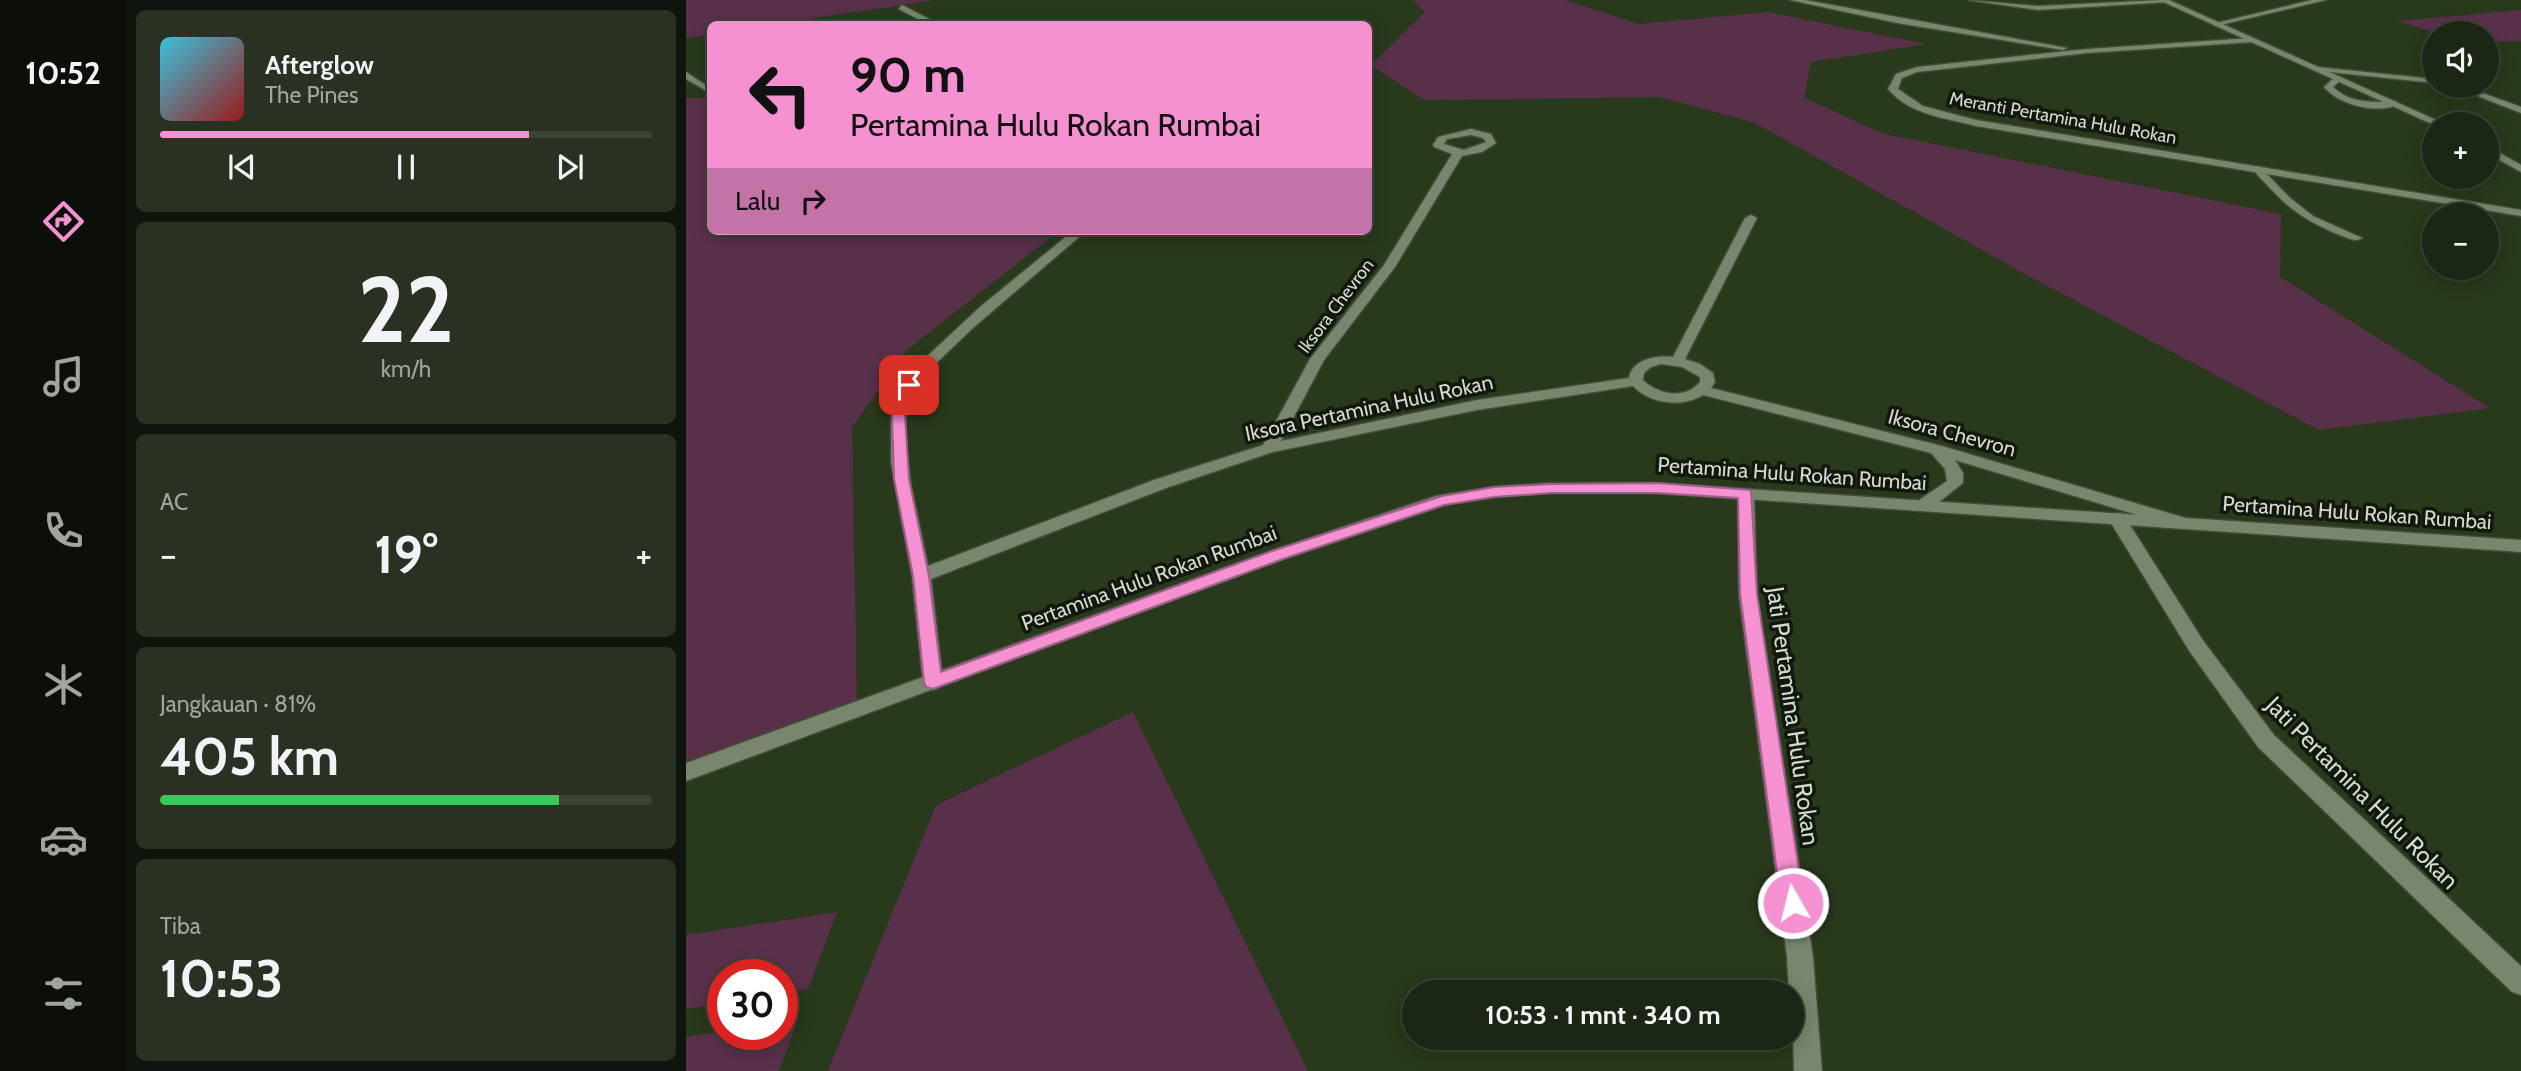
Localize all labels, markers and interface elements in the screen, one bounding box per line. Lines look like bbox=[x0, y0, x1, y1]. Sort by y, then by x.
map controls bbox=[2422, 21, 2499, 280]
button: sound bbox=[2422, 21, 2499, 98]
text: 90 m bbox=[850, 45, 966, 104]
text: Afterglow bbox=[265, 49, 374, 81]
icon: left bbox=[735, 49, 826, 140]
text: 10:52 bbox=[25, 53, 101, 92]
text: The Pines bbox=[265, 81, 359, 109]
street label: Meranti Pertamina Hulu Rokan bbox=[1948, 87, 2178, 149]
text: Pertamina Hulu Rokan Rumbai bbox=[850, 105, 1261, 144]
button: + bbox=[2422, 112, 2499, 189]
icon: previous bbox=[223, 148, 261, 186]
icon: pause bbox=[387, 148, 425, 186]
icon: next bbox=[551, 148, 589, 186]
icon: right bbox=[794, 182, 832, 220]
text: Lalu bbox=[735, 185, 780, 217]
icon: directions bbox=[39, 197, 88, 246]
button: − bbox=[2422, 203, 2499, 280]
text: 22 bbox=[358, 254, 454, 365]
street label: Iksora Chevron bbox=[1293, 255, 1379, 357]
icon: music bbox=[39, 352, 88, 401]
text: km/h bbox=[381, 355, 431, 383]
pin bbox=[879, 355, 939, 415]
icon: arrive bbox=[890, 366, 928, 404]
street label: Iksora Pertamina Hulu Rokan bbox=[1243, 369, 1495, 446]
street label: Iksora Chevron bbox=[1886, 403, 2019, 462]
street label: Pertamina Hulu Rokan Rumbai bbox=[1657, 452, 1927, 495]
text: AC bbox=[160, 488, 188, 516]
street label: Pertamina Hulu Rokan Rumbai bbox=[2222, 491, 2492, 534]
icon: phone bbox=[39, 506, 88, 555]
street label: Pertamina Hulu Rokan Rumbai bbox=[1018, 520, 1280, 635]
text: 19° bbox=[374, 523, 438, 586]
text: − bbox=[160, 531, 177, 578]
text: + bbox=[635, 531, 652, 578]
street label: Jati Pertamina Hulu Rokan bbox=[1761, 584, 1826, 847]
icon: climate bbox=[39, 660, 88, 709]
street label: Jati Pertamina Hulu Rokan bbox=[2259, 689, 2465, 895]
text: Jangkauan · 81% bbox=[160, 690, 316, 718]
text: 405 km bbox=[160, 725, 339, 788]
icon: car bbox=[39, 815, 88, 864]
position arrow bbox=[1756, 866, 1830, 940]
text: Tiba bbox=[160, 912, 201, 940]
text: 10:53 bbox=[160, 947, 283, 1010]
speed limit sign: 30 bbox=[707, 959, 798, 1050]
icon: filters bbox=[39, 969, 88, 1018]
text: 10:53 · 1 mnt · 340 m bbox=[1485, 999, 1721, 1031]

